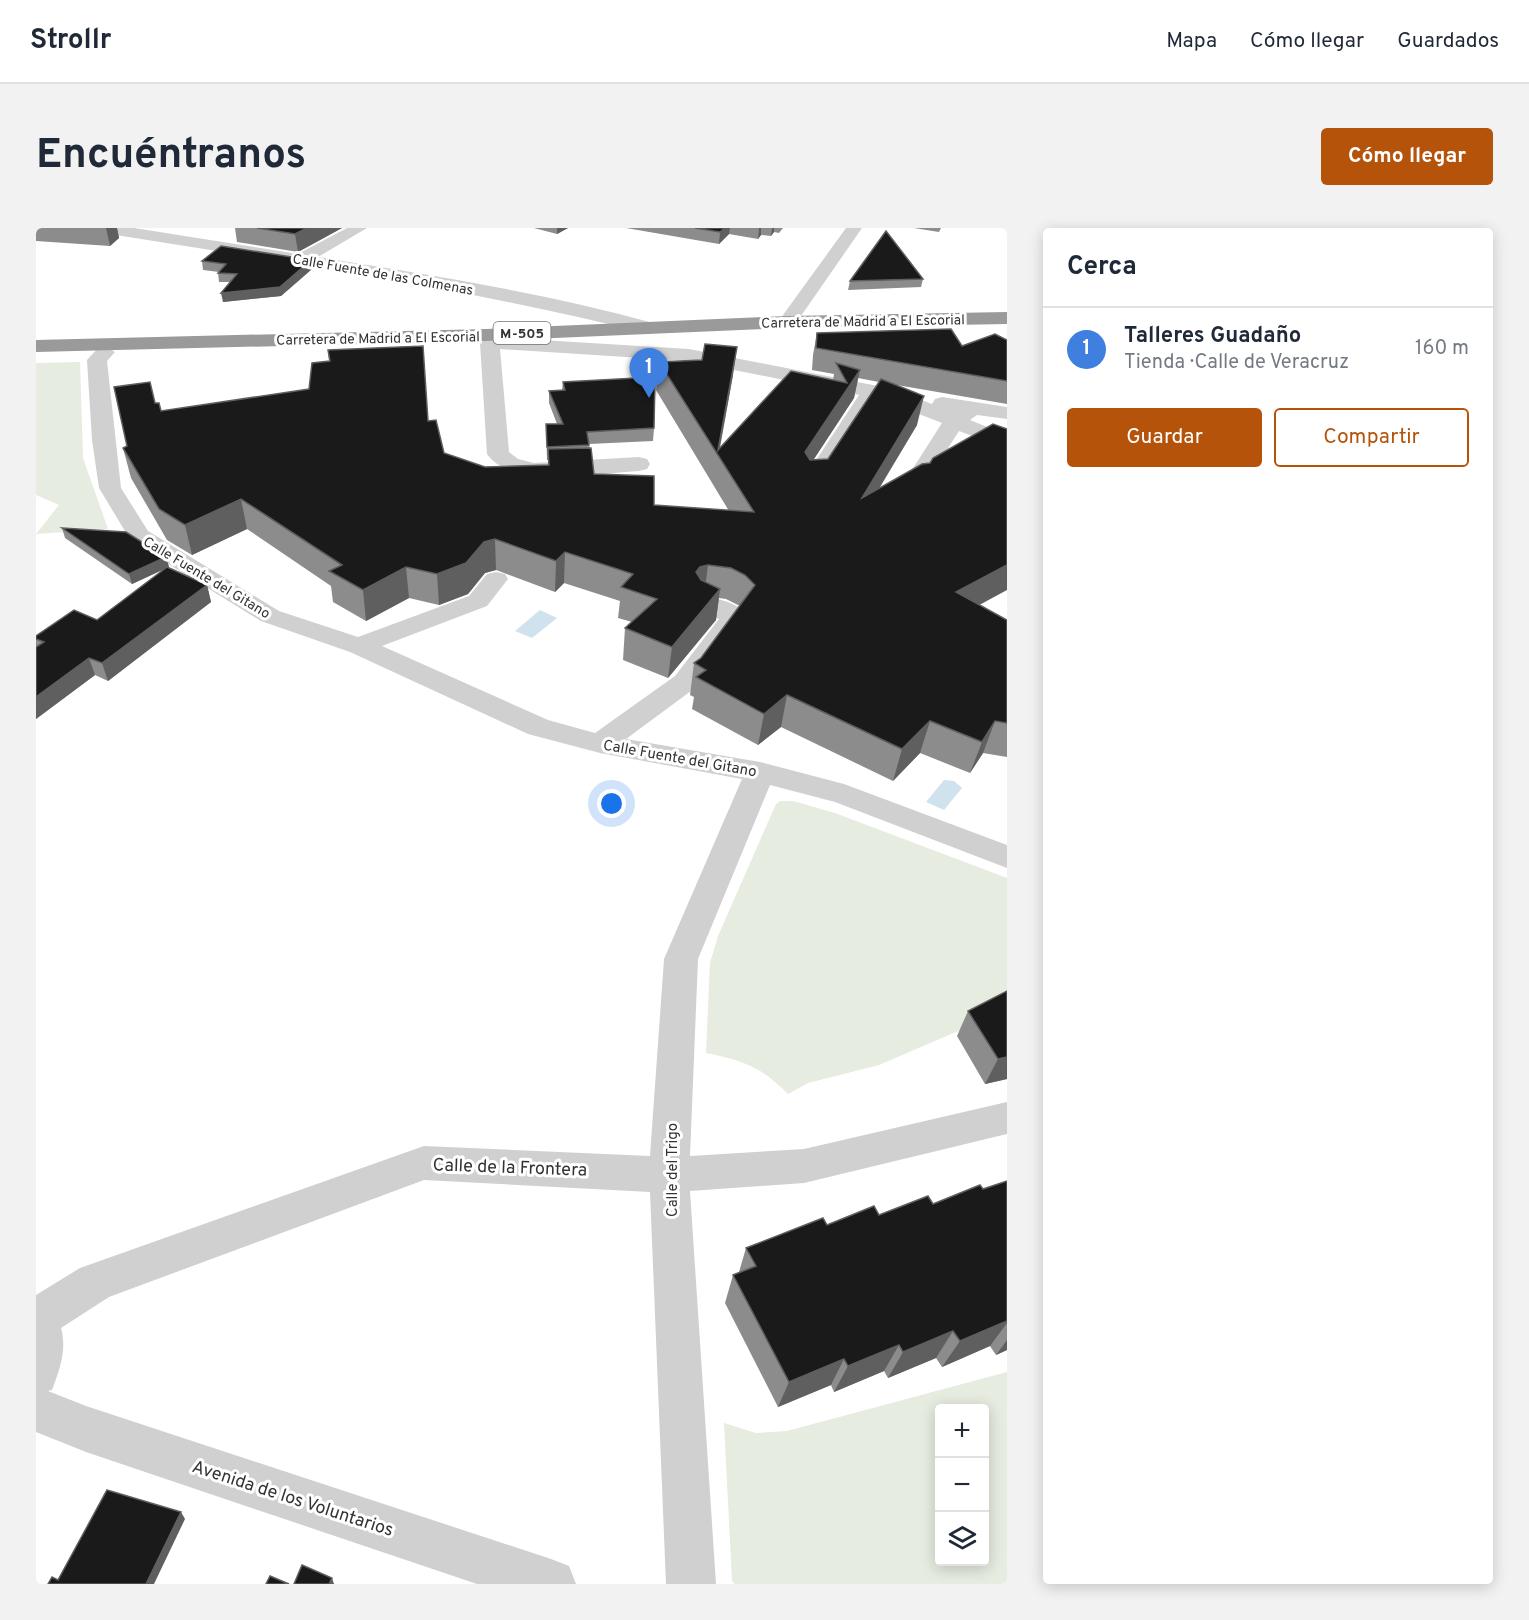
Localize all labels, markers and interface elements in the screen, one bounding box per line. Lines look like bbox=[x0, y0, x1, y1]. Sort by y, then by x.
text: Strollr bbox=[30, 23, 112, 59]
text: Mapa bbox=[1166, 28, 1217, 55]
text: Cómo llegar bbox=[1250, 28, 1364, 55]
text: Guardados bbox=[1397, 28, 1499, 55]
button: Cómo llegar bbox=[1321, 128, 1493, 185]
text: Encuéntranos bbox=[36, 130, 306, 183]
street label: Calle Fuente de las Colmenas bbox=[291, 251, 474, 300]
text: Cerca bbox=[1067, 251, 1137, 284]
street label: Carretera de Madrid a El Escorial bbox=[761, 312, 965, 333]
road number: M-505 bbox=[494, 322, 550, 344]
text: Talleres Guadaño bbox=[1124, 323, 1301, 350]
street label: Carretera de Madrid a El Escorial bbox=[276, 329, 480, 350]
text: 1 bbox=[1083, 336, 1091, 362]
text: 160 m bbox=[1415, 336, 1469, 362]
pin: 1 bbox=[630, 348, 668, 398]
text: Tienda · Calle de Veracruz bbox=[1124, 350, 1349, 376]
button: Guardar bbox=[1067, 408, 1262, 467]
button: Compartir bbox=[1274, 408, 1469, 467]
street label: Calle Fuente del Gitano bbox=[140, 534, 273, 623]
street label: Calle Fuente del Gitano bbox=[601, 737, 758, 782]
your location bbox=[597, 789, 626, 818]
street label: Calle del Trigo bbox=[664, 1123, 683, 1217]
street label: Calle de la Frontera bbox=[432, 1154, 588, 1183]
map controls bbox=[935, 1404, 989, 1566]
button: + bbox=[935, 1404, 989, 1458]
street label: Avenida de los Voluntarios bbox=[189, 1456, 396, 1543]
button: − bbox=[935, 1458, 989, 1512]
button: layers bbox=[935, 1512, 989, 1566]

